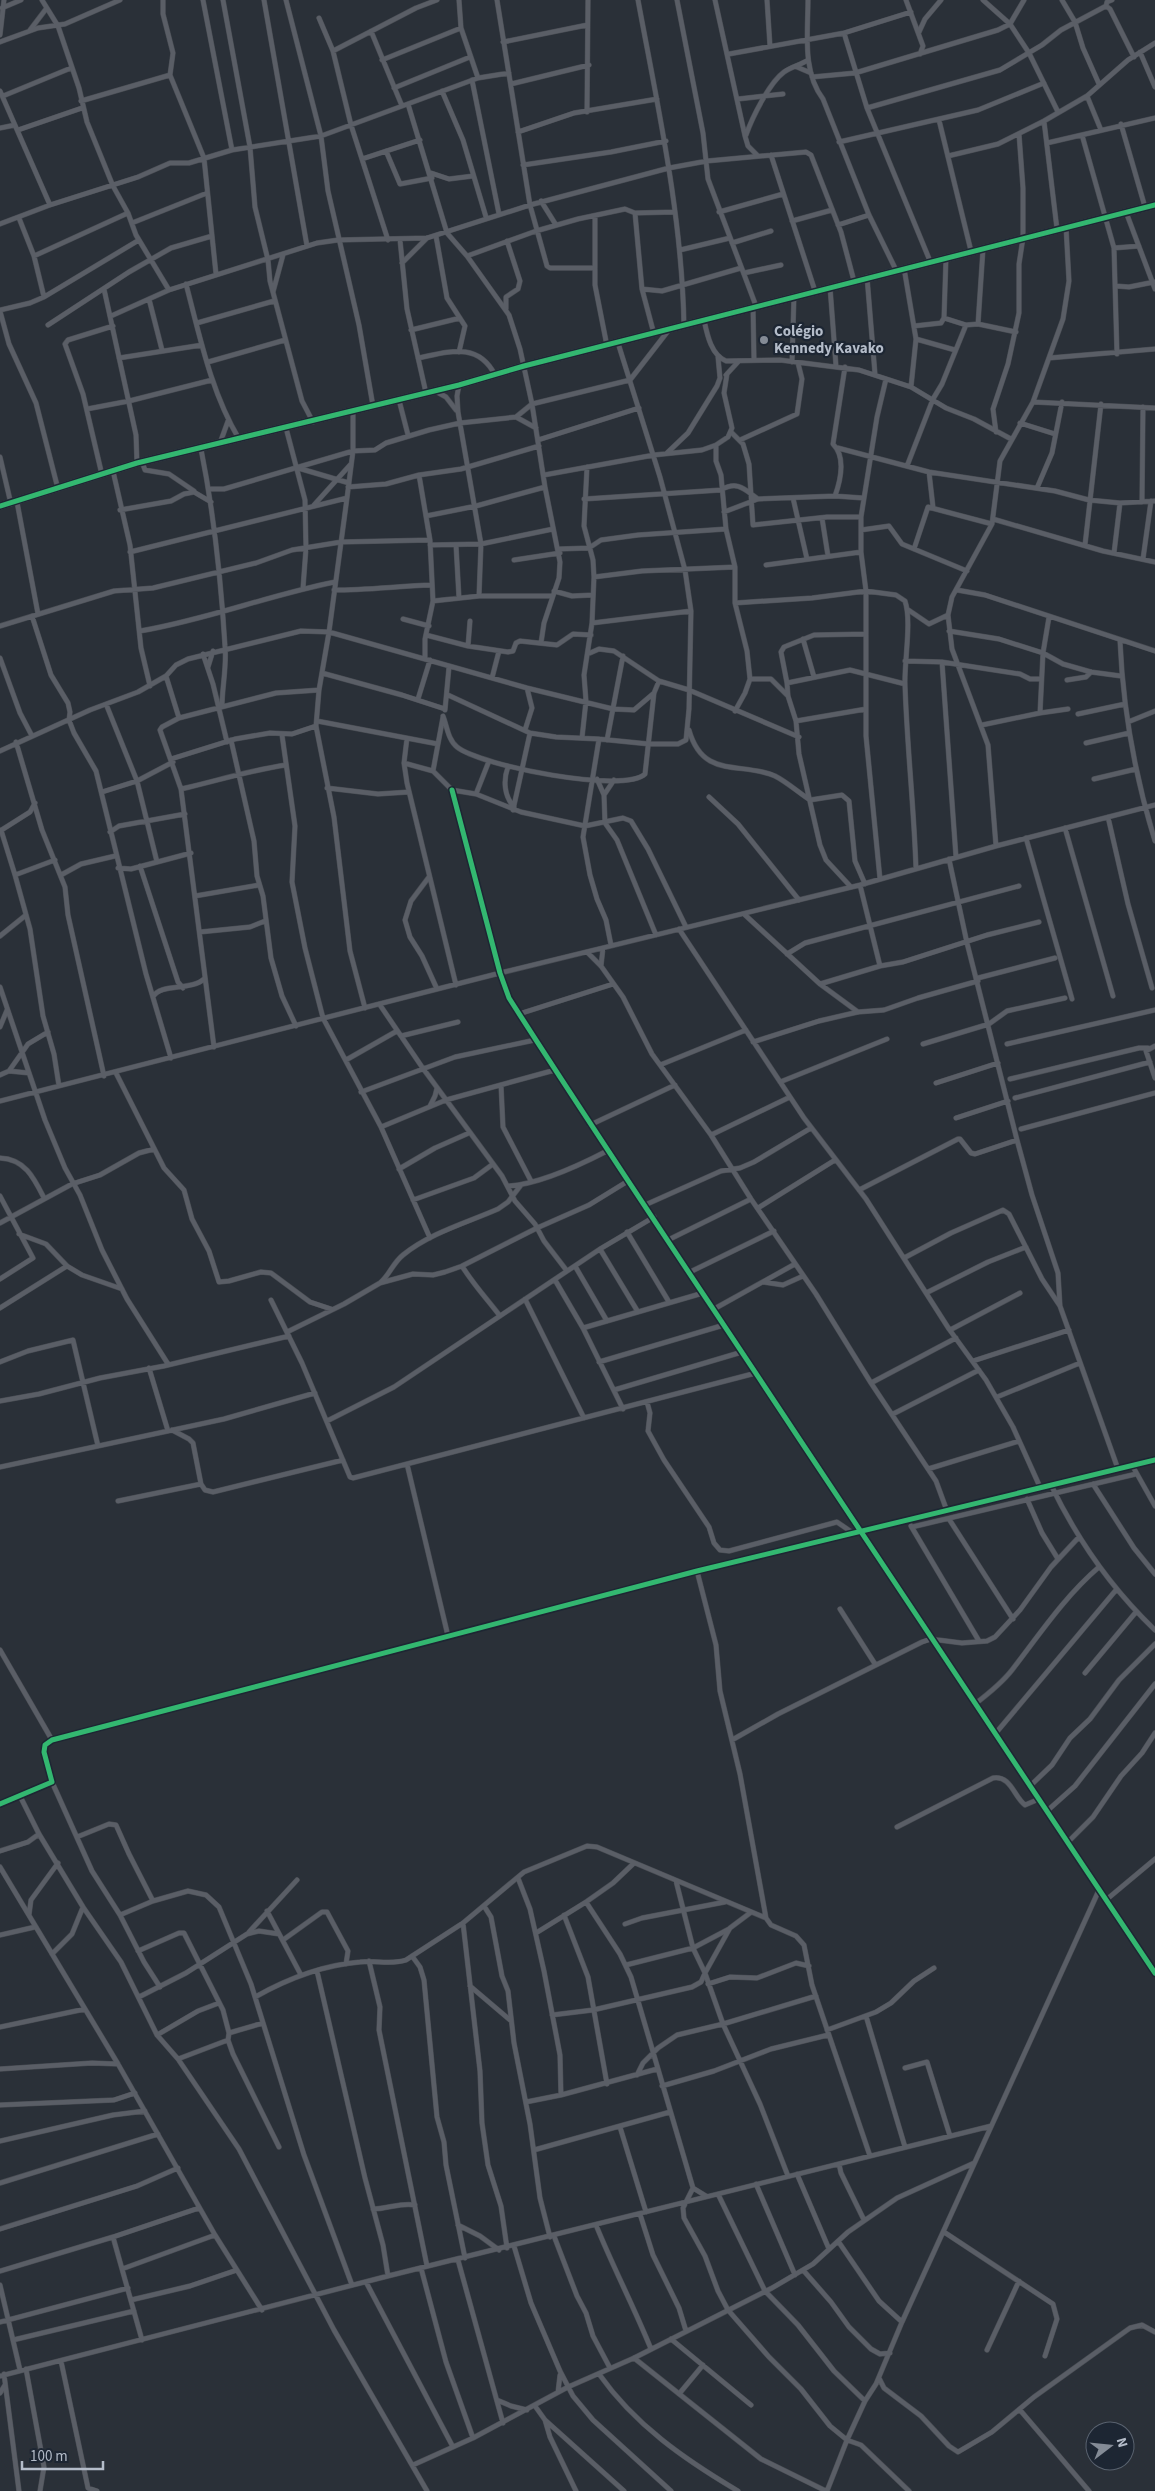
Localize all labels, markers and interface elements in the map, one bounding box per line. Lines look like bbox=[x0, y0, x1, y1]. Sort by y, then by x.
place label: Colégio Kennedy Kavako bbox=[774, 321, 884, 359]
marker: Colégio Kennedy Kavako bbox=[758, 334, 770, 346]
north arrow bbox=[1085, 2421, 1135, 2471]
text: N bbox=[1111, 2435, 1132, 2450]
scale bar bbox=[22, 2438, 104, 2470]
text: 100 m bbox=[30, 2446, 68, 2467]

